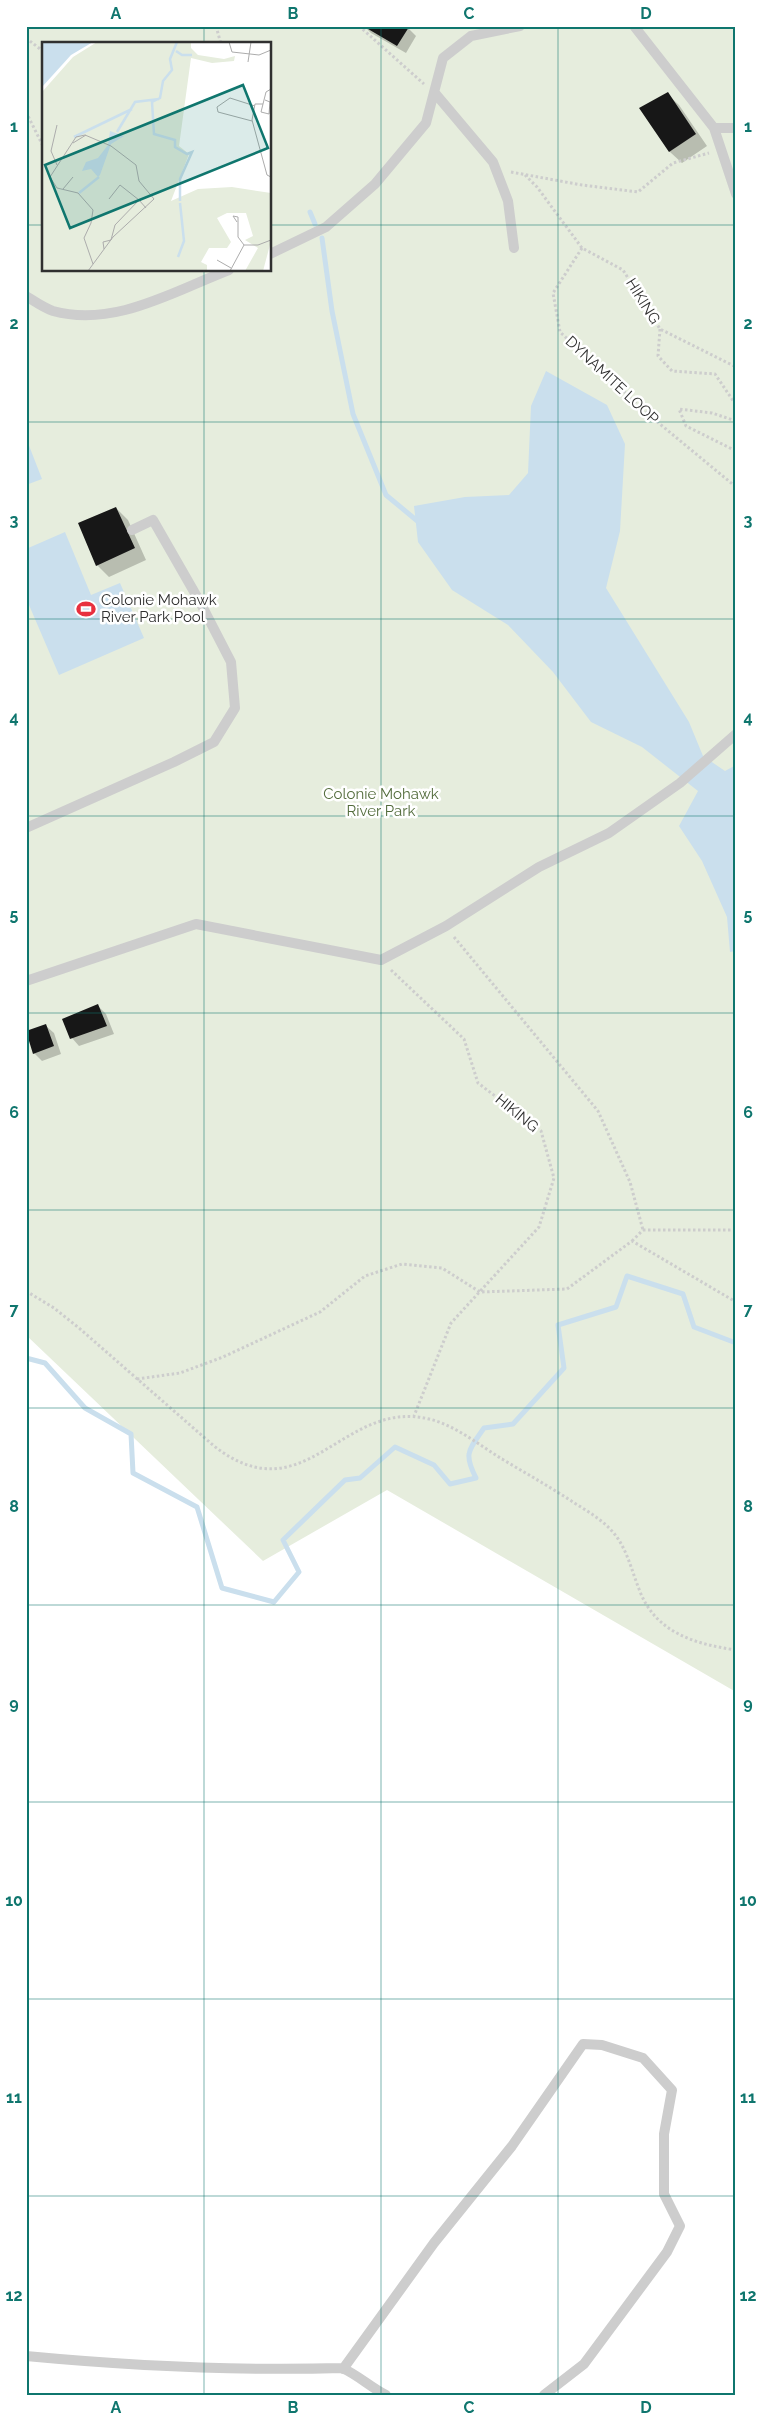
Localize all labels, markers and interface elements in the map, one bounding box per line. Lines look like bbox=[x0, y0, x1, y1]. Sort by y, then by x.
text: A bbox=[111, 4, 122, 23]
text: B bbox=[288, 4, 299, 23]
text: C bbox=[464, 4, 475, 23]
text: D bbox=[640, 4, 652, 23]
inset map bbox=[42, 42, 271, 271]
text: 1 bbox=[10, 117, 18, 136]
text: 1 bbox=[744, 117, 752, 136]
street label: HIKING bbox=[622, 275, 664, 327]
text: 2 bbox=[9, 314, 19, 333]
text: 2 bbox=[743, 314, 753, 333]
street label: DYNAMITE LOOP bbox=[562, 332, 662, 428]
text: 3 bbox=[10, 511, 19, 530]
text: 3 bbox=[744, 511, 753, 530]
place label: Colonie Mohawk River Park Pool bbox=[101, 591, 217, 626]
sports icon: Colonie Mohawk River Park Pool bbox=[75, 598, 97, 620]
text: 4 bbox=[9, 708, 19, 727]
text: 4 bbox=[743, 708, 753, 727]
park label: Colonie Mohawk River Park bbox=[323, 785, 439, 820]
text: 5 bbox=[10, 905, 19, 924]
text: 5 bbox=[744, 905, 753, 924]
street label: HIKING bbox=[492, 1090, 542, 1136]
text: 6 bbox=[9, 1103, 19, 1122]
text: 6 bbox=[743, 1103, 753, 1122]
text: 7 bbox=[10, 1300, 19, 1319]
text: 7 bbox=[744, 1300, 753, 1319]
text: 8 bbox=[9, 1497, 19, 1516]
text: 8 bbox=[743, 1497, 753, 1516]
text: 9 bbox=[9, 1694, 19, 1713]
text: 9 bbox=[743, 1694, 753, 1713]
text: 10 bbox=[5, 1891, 23, 1910]
text: 10 bbox=[739, 1891, 757, 1910]
text: 11 bbox=[6, 2088, 22, 2107]
text: 11 bbox=[740, 2088, 756, 2107]
text: 12 bbox=[6, 2286, 22, 2305]
text: 12 bbox=[740, 2286, 756, 2305]
text: A bbox=[111, 2398, 122, 2417]
text: B bbox=[288, 2398, 299, 2417]
text: C bbox=[464, 2398, 475, 2417]
text: D bbox=[640, 2398, 652, 2417]

